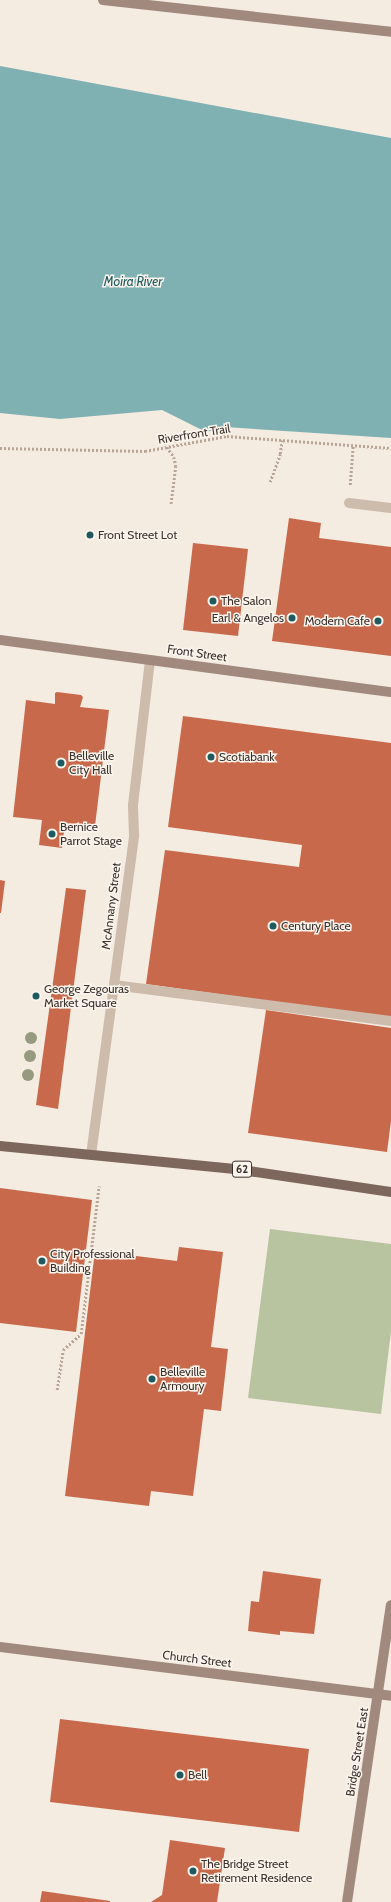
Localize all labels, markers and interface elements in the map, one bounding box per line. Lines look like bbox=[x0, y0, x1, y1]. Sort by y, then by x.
water label: Moira River bbox=[104, 273, 162, 289]
street label: Riverfront Trail bbox=[157, 421, 231, 447]
place label: Front Street Lot bbox=[98, 528, 177, 542]
marker: Front Street Lot bbox=[85, 530, 95, 540]
place label: The Salon bbox=[221, 594, 272, 608]
marker: The Salon bbox=[208, 596, 218, 606]
place label: Earl & Angelos bbox=[212, 611, 284, 625]
marker: Earl & Angelos bbox=[287, 613, 297, 623]
place label: Modern Cafe bbox=[305, 614, 370, 628]
marker: Modern Cafe bbox=[373, 616, 383, 626]
street label: Front Street bbox=[166, 642, 228, 664]
place label: Belleville City Hall bbox=[69, 749, 114, 777]
place label: Scotiabank bbox=[219, 750, 275, 764]
marker: Scotiabank bbox=[206, 752, 216, 762]
marker: Belleville City Hall bbox=[56, 758, 66, 768]
place label: Bernice Parrot Stage bbox=[60, 820, 122, 848]
marker: Bernice Parrot Stage bbox=[47, 829, 57, 839]
street label: McAnnany Street bbox=[99, 862, 123, 950]
place label: Century Place bbox=[281, 919, 351, 933]
marker: Century Place bbox=[268, 921, 278, 931]
place label: George Zegouras Market Square bbox=[44, 982, 129, 1010]
marker: George Zegouras Market Square bbox=[31, 991, 41, 1001]
road number: 62 bbox=[231, 1160, 253, 1178]
place label: City Professional Building bbox=[50, 1247, 134, 1275]
marker: City Professional Building bbox=[37, 1256, 47, 1266]
place label: Belleville Armoury bbox=[160, 1365, 205, 1393]
marker: Belleville Armoury bbox=[147, 1374, 157, 1384]
street label: Church Street bbox=[162, 1648, 232, 1670]
street label: Bridge Street East bbox=[343, 1706, 371, 1798]
place label: Bell bbox=[188, 1768, 207, 1782]
marker: Bell bbox=[175, 1770, 185, 1780]
place label: The Bridge Street Retirement Residence bbox=[201, 1857, 312, 1885]
marker: The Bridge Street Retirement Residence bbox=[188, 1866, 198, 1876]

